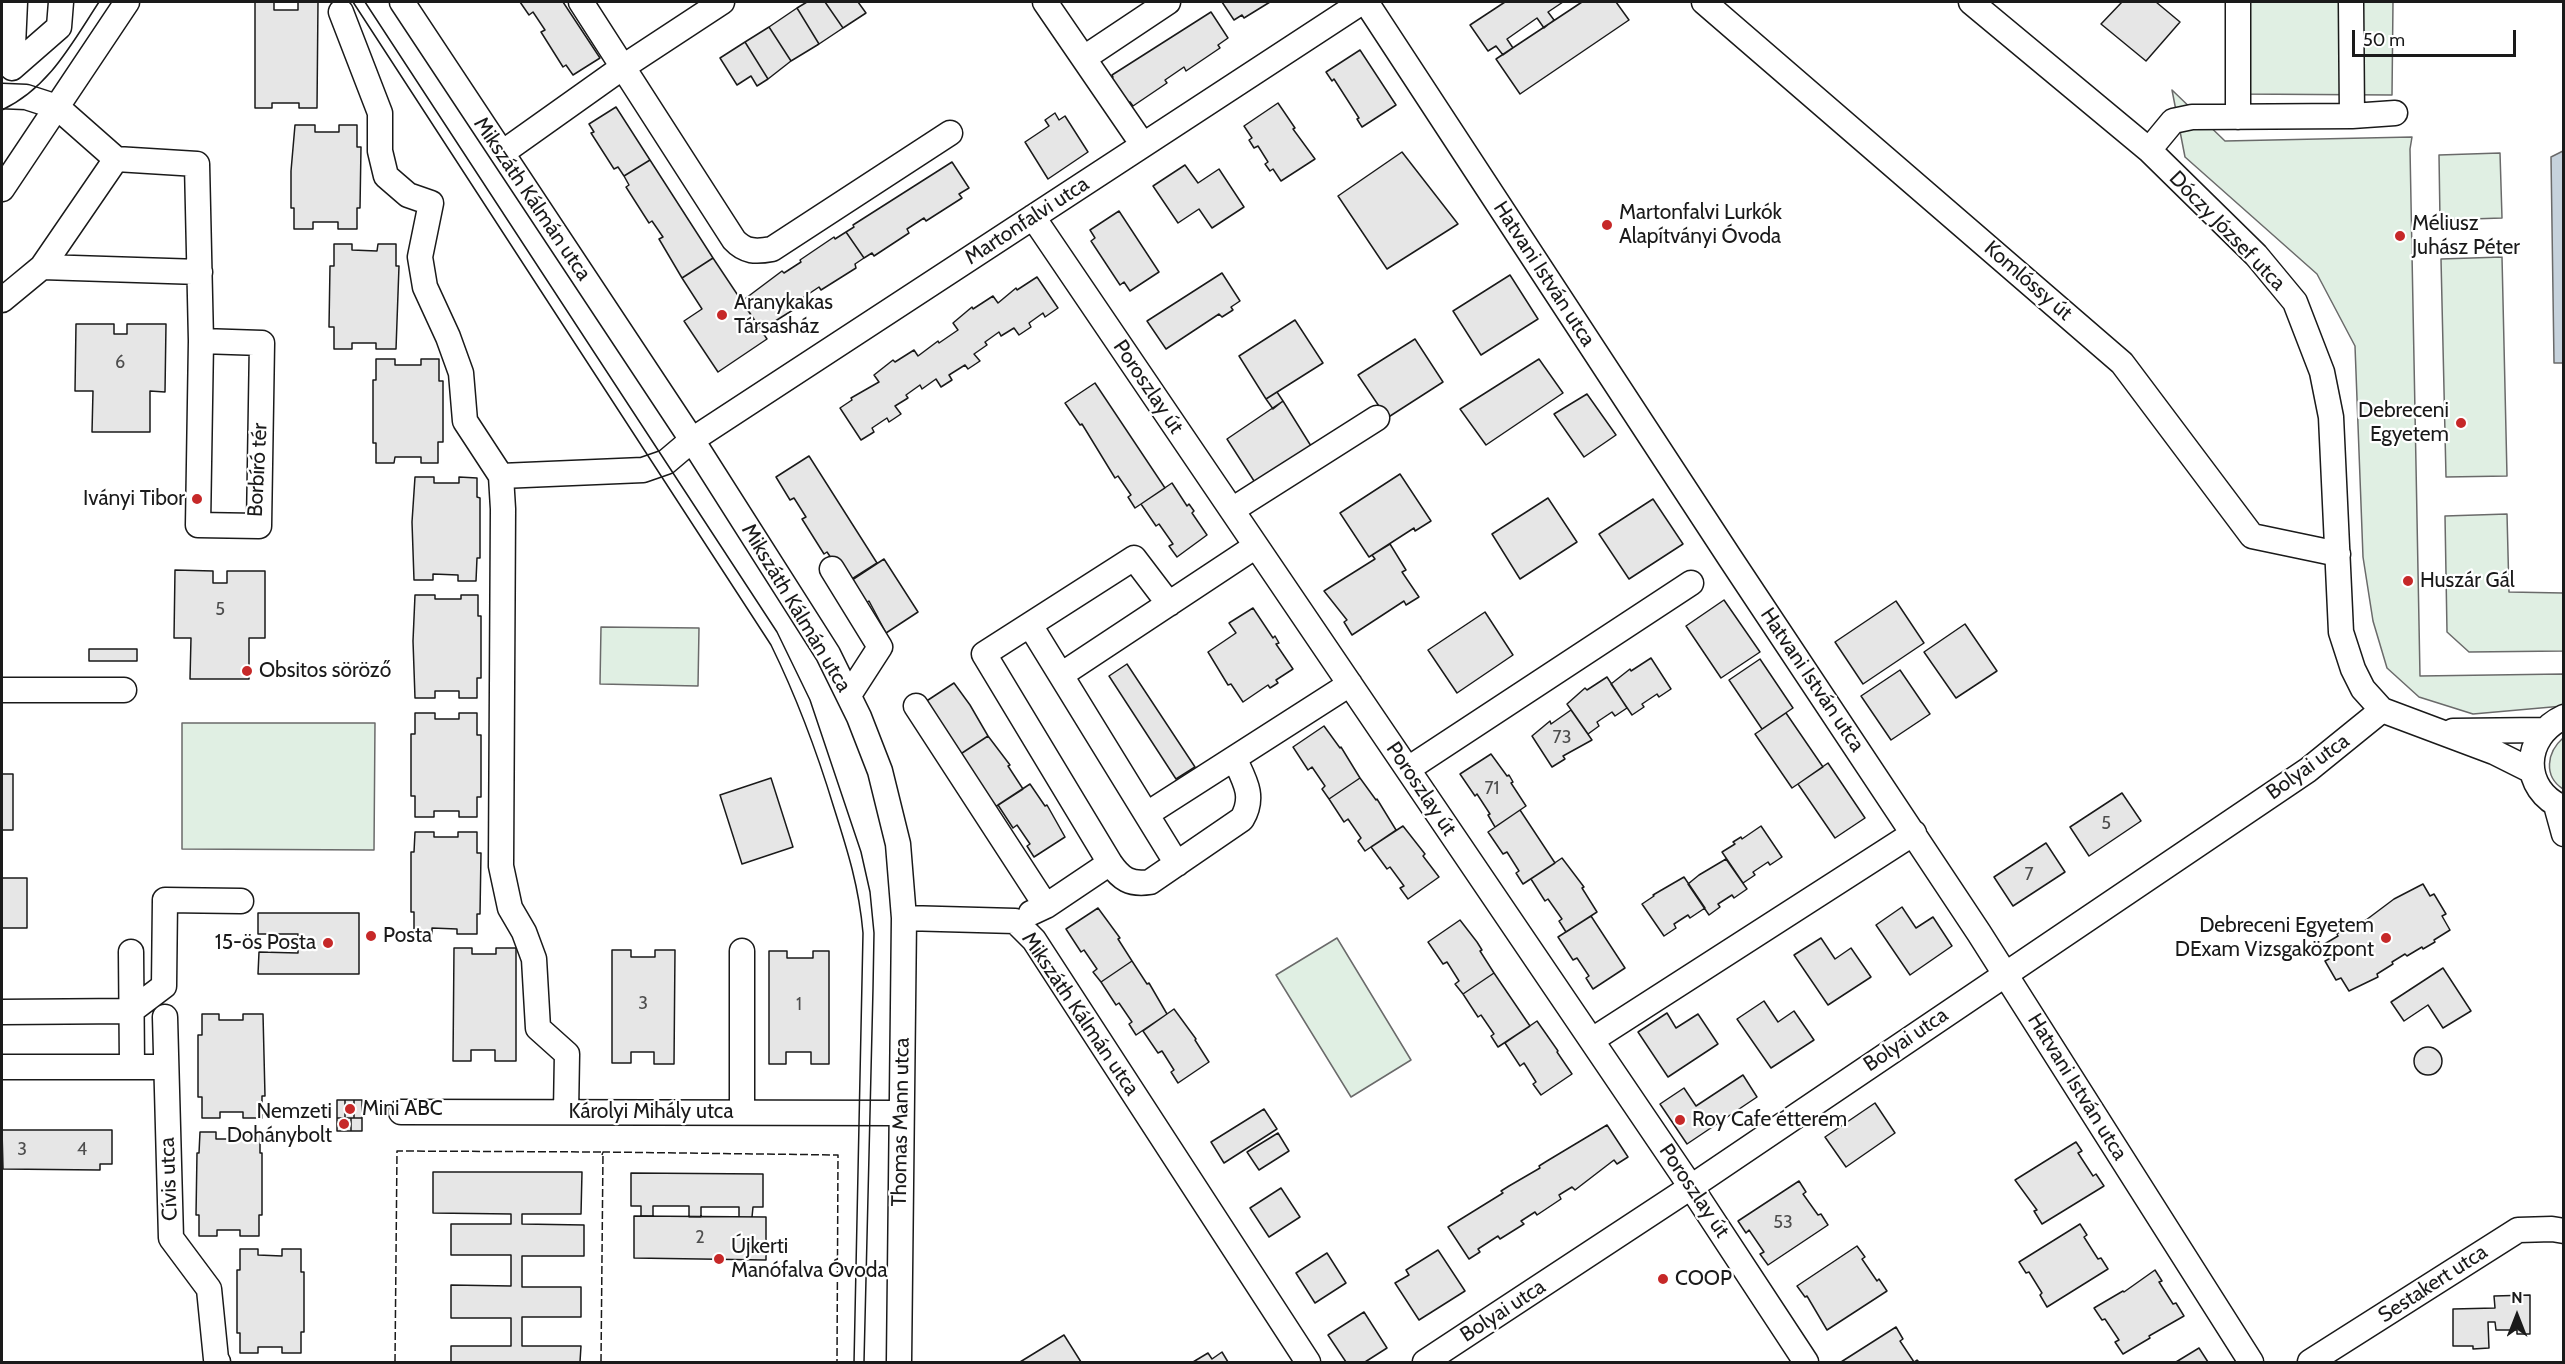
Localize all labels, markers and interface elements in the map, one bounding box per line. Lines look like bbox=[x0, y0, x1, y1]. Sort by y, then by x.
scale bar bbox=[2355, 18, 2518, 56]
text: 50 m bbox=[2363, 29, 2405, 51]
street label: Mikszáth Kálmán utca bbox=[468, 112, 596, 286]
street label: Dóczy József utca bbox=[2164, 166, 2290, 296]
street label: Martonfalvi utca bbox=[960, 172, 1094, 270]
street label: Hatvani István utca bbox=[1488, 197, 1600, 351]
place label: Martonfalvi Lurkók Alapítványi Óvoda bbox=[1619, 200, 1782, 250]
place label: Méliusz Juhász Péter bbox=[2412, 211, 2520, 261]
marker: Martonfalvi Lurkók Alapítványi Óvoda bbox=[1600, 218, 1614, 232]
marker: Méliusz Juhász Péter bbox=[2393, 229, 2407, 243]
street label: Komlóssy út bbox=[1979, 236, 2077, 326]
place label: Aranykakas Társasház bbox=[734, 290, 833, 340]
marker: Aranykakas Társasház bbox=[715, 308, 729, 322]
street label: Poroszlay út bbox=[1107, 335, 1189, 439]
house number: 6 bbox=[115, 352, 125, 374]
place label: Debreceni Egyetem bbox=[2358, 398, 2449, 448]
marker: Debreceni Egyetem bbox=[2454, 416, 2468, 430]
street label: Borbíró tér bbox=[243, 422, 273, 518]
place label: Iványi Tibor bbox=[83, 486, 185, 512]
marker: Iványi Tibor bbox=[190, 492, 204, 506]
street label: Mikszáth Kálmán utca bbox=[736, 519, 856, 697]
place label: Huszár Gál bbox=[2420, 568, 2515, 594]
marker: Huszár Gál bbox=[2401, 574, 2415, 588]
house number: 5 bbox=[215, 599, 225, 621]
street label: Hatvani István utca bbox=[1755, 603, 1869, 757]
place label: Obsitos söröző bbox=[259, 658, 391, 684]
marker: Obsitos söröző bbox=[240, 664, 254, 678]
house number: 73 bbox=[1553, 727, 1571, 749]
street label: Bolyai utca bbox=[2262, 729, 2354, 805]
street label: Poroszlay út bbox=[1380, 737, 1462, 841]
house number: 71 bbox=[1485, 778, 1499, 800]
house number: 5 bbox=[2101, 813, 2111, 835]
house number: 7 bbox=[2024, 864, 2034, 886]
place label: Debreceni Egyetem DExam Vizsgaközpont bbox=[2175, 913, 2374, 963]
place label: Posta bbox=[383, 923, 432, 949]
street label: Mikszáth Kálmán utca bbox=[1016, 927, 1144, 1101]
marker: Posta bbox=[364, 929, 378, 943]
place label: 15-ös Posta bbox=[215, 930, 316, 956]
marker: Debreceni Egyetem DExam Vizsgaközpont bbox=[2379, 931, 2393, 945]
marker: 15-ös Posta bbox=[321, 936, 335, 950]
house number: 3 bbox=[638, 993, 648, 1015]
house number: 1 bbox=[796, 994, 802, 1016]
street label: Bolyai utca bbox=[1859, 1003, 1953, 1077]
street label: Hatvani István utca bbox=[2022, 1009, 2132, 1165]
street label: Thomas Mann utca bbox=[887, 1037, 915, 1207]
place label: Mini ABC bbox=[362, 1096, 443, 1122]
place label: Nemzeti Dohánybolt bbox=[227, 1099, 332, 1149]
street label: Károlyi Mihály utca bbox=[569, 1099, 733, 1125]
marker: Mini ABC bbox=[343, 1102, 357, 1116]
place label: Roy Cafe étterem bbox=[1692, 1107, 1847, 1133]
marker: Roy Cafe étterem bbox=[1673, 1113, 1687, 1127]
marker: Nemzeti Dohánybolt bbox=[337, 1117, 351, 1131]
street label: Cívis utca bbox=[155, 1137, 183, 1221]
house number: 3 bbox=[17, 1139, 27, 1161]
house number: 4 bbox=[77, 1139, 87, 1161]
street label: Poroszlay út bbox=[1653, 1139, 1735, 1243]
house number: 53 bbox=[1773, 1212, 1793, 1234]
house number: 2 bbox=[695, 1227, 705, 1249]
place label: Újkerti Manófalva Óvoda bbox=[731, 1234, 888, 1284]
street label: Sestakert utca bbox=[2374, 1239, 2492, 1329]
marker: Újkerti Manófalva Óvoda bbox=[712, 1252, 726, 1266]
place label: COOP bbox=[1675, 1266, 1732, 1292]
marker: COOP bbox=[1656, 1272, 1670, 1286]
street label: Bolyai utca bbox=[1456, 1274, 1550, 1348]
north arrow bbox=[2487, 1286, 2547, 1346]
text: N bbox=[2511, 1288, 2523, 1307]

